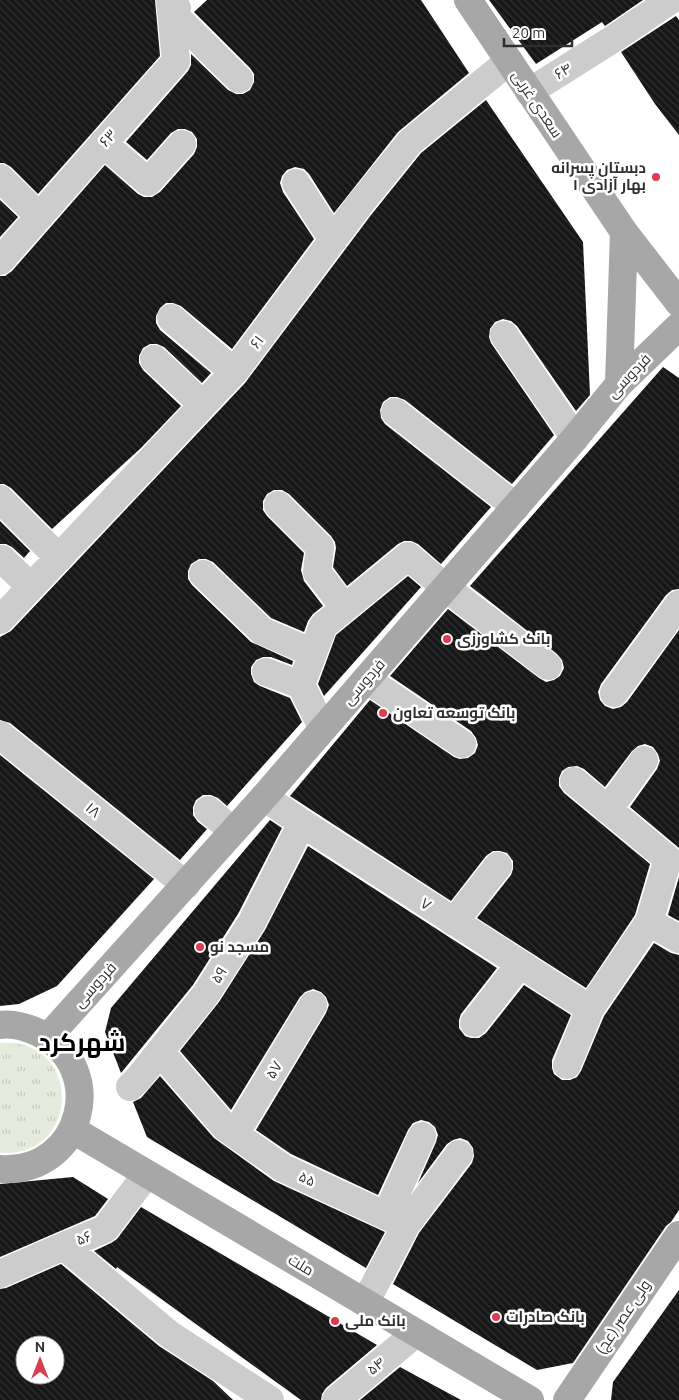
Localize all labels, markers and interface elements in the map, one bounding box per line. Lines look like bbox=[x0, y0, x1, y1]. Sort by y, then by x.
scale bar bbox=[504, 15, 572, 47]
text: 20 m bbox=[512, 24, 545, 41]
street label: ۶۴ bbox=[551, 59, 575, 82]
street label: سعدی غربی bbox=[507, 67, 566, 142]
street label: ۶۳ bbox=[96, 126, 120, 150]
place label: دبستان پسرانه بهار آزادی ۱ bbox=[551, 159, 646, 194]
marker: دبستان پسرانه بهار آزادی ۱ bbox=[650, 171, 662, 183]
street label: ۶۱ bbox=[246, 332, 267, 352]
street label: فردوسی bbox=[604, 350, 655, 403]
place label: بانک کشاورزی bbox=[457, 630, 550, 648]
marker: بانک کشاورزی bbox=[441, 633, 453, 645]
street label: فردوسی bbox=[339, 655, 389, 709]
place label: بانک توسعه تعاون bbox=[393, 704, 516, 722]
marker: بانک توسعه تعاون bbox=[377, 707, 389, 719]
street label: ۱۸ bbox=[83, 799, 104, 821]
street label: ۷ bbox=[418, 894, 435, 913]
place label: مسجد نو bbox=[210, 938, 269, 956]
marker: مسجد نو bbox=[194, 941, 206, 953]
street label: فردوسی bbox=[70, 959, 121, 1012]
street label: ۵۹ bbox=[207, 963, 230, 986]
district label: شهرکرد bbox=[39, 1028, 125, 1058]
street label: ۵۷ bbox=[262, 1058, 285, 1082]
street label: ۵۵ bbox=[296, 1167, 318, 1190]
street label: ۵۶ bbox=[74, 1227, 94, 1248]
street label: ملت bbox=[286, 1250, 317, 1279]
street label: ولی عصر (عج) bbox=[592, 1276, 656, 1359]
place label: بانک صادرات bbox=[506, 1308, 585, 1326]
marker: بانک صادرات bbox=[490, 1311, 502, 1323]
place label: بانک ملی bbox=[345, 1312, 406, 1330]
marker: بانک ملی bbox=[329, 1315, 341, 1327]
north arrow bbox=[15, 1335, 65, 1385]
text: N bbox=[35, 1339, 45, 1355]
street label: ۵۴ bbox=[363, 1353, 388, 1378]

